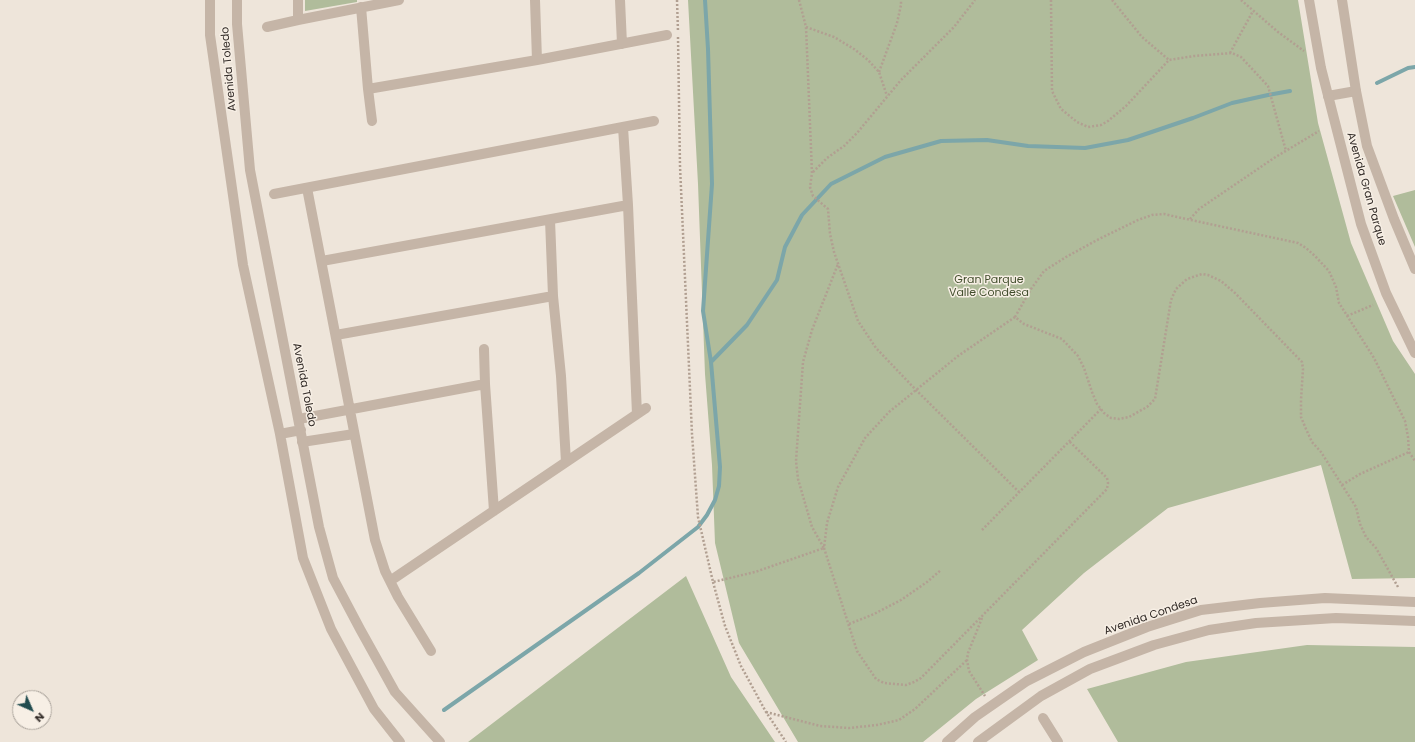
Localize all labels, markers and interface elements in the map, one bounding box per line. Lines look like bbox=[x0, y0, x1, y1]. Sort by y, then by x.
street label: Avenida Toledo bbox=[219, 26, 239, 112]
street label: Avenida Gran Parque bbox=[1343, 131, 1389, 247]
park label: Gran Parque Valle Condesa bbox=[949, 273, 1029, 299]
street label: Avenida Toledo bbox=[289, 342, 319, 428]
street label: Avenida Condesa bbox=[1103, 594, 1199, 638]
north arrow bbox=[12, 690, 52, 730]
text: N bbox=[31, 709, 48, 726]

